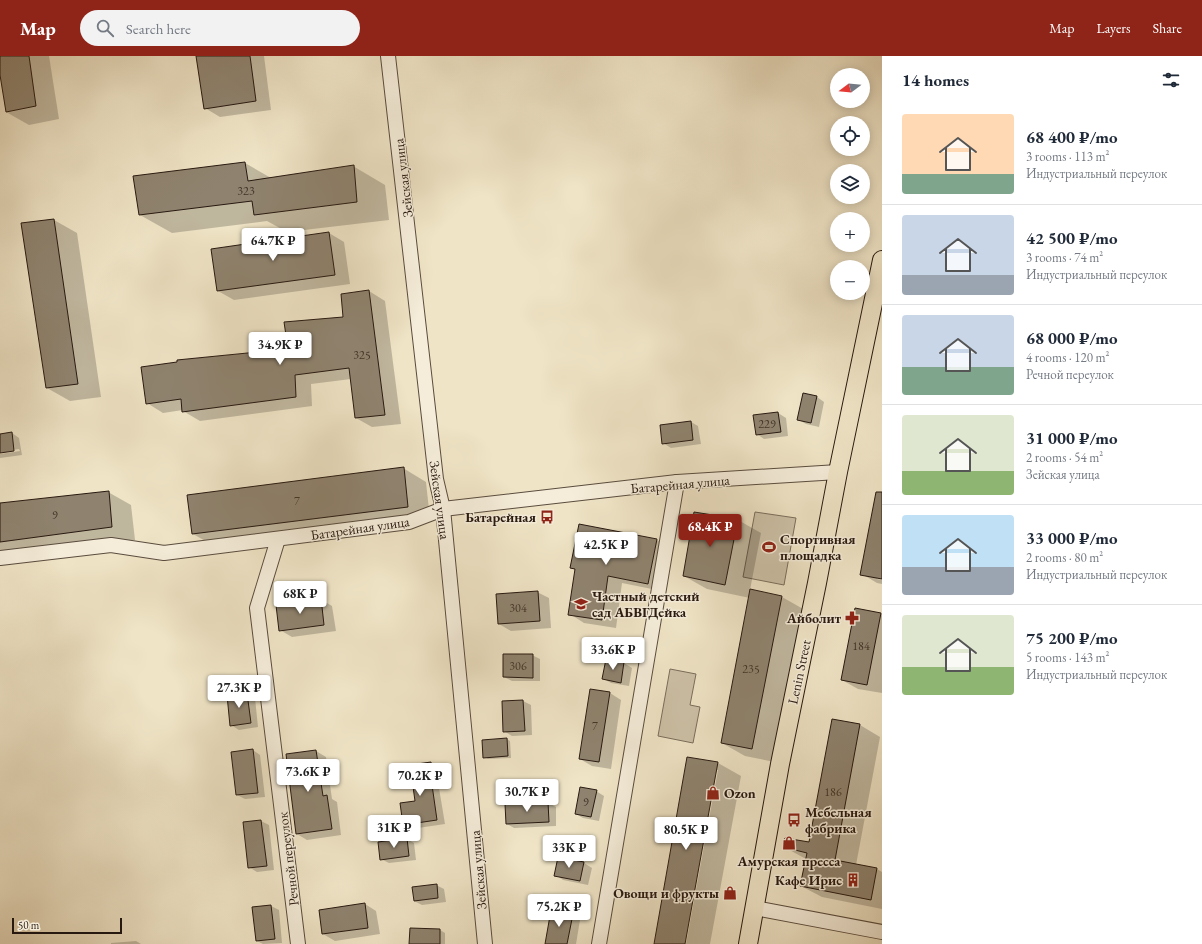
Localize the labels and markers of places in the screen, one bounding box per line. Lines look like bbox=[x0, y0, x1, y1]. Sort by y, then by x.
pin: 64.7K ₽ bbox=[236, 228, 310, 262]
pin: 34.9K ₽ bbox=[243, 332, 317, 366]
place label: Батарейная bbox=[465, 508, 536, 526]
bus stop icon: Батарейная bbox=[539, 509, 555, 525]
pin: 68.4K ₽ bbox=[673, 514, 747, 548]
place label: Спортивная площадка bbox=[780, 530, 856, 564]
pin: 42.5K ₽ bbox=[569, 532, 643, 566]
sports icon: Спортивная площадка bbox=[761, 539, 777, 555]
pin: 68K ₽ bbox=[272, 581, 328, 615]
place label: Частный детский сад АБВГДейка bbox=[592, 587, 700, 621]
school or university icon: Частный детский сад АБВГДейка bbox=[573, 596, 589, 612]
place label: Айболит bbox=[786, 609, 842, 627]
pharmacy icon: Айболит bbox=[844, 610, 860, 626]
pin: 33.6K ₽ bbox=[576, 637, 650, 671]
pin: 27.3K ₽ bbox=[202, 675, 276, 709]
pin: 73.6K ₽ bbox=[271, 759, 345, 793]
pin: 70.2K ₽ bbox=[383, 763, 457, 797]
pin: 30.7K ₽ bbox=[490, 779, 564, 813]
place label: Ozon bbox=[724, 784, 756, 802]
shop icon: Ozon bbox=[705, 785, 721, 801]
place label: Мебельная фабрика bbox=[805, 803, 872, 837]
bus stop icon: Мебельная фабрика bbox=[786, 812, 802, 828]
pin: 31K ₽ bbox=[366, 815, 422, 849]
pin: 80.5K ₽ bbox=[649, 817, 723, 851]
pin: 33K ₽ bbox=[541, 835, 597, 869]
shop icon: Амурская пресса bbox=[781, 835, 797, 851]
place label: Амурская пресса bbox=[737, 852, 841, 870]
place label: Кафе Ирис bbox=[775, 871, 842, 889]
building icon: Кафе Ирис bbox=[845, 872, 861, 888]
place label: Овощи и фрукты bbox=[613, 884, 719, 902]
shop icon: Овощи и фрукты bbox=[722, 885, 738, 901]
pin: 75.2K ₽ bbox=[522, 894, 596, 928]

